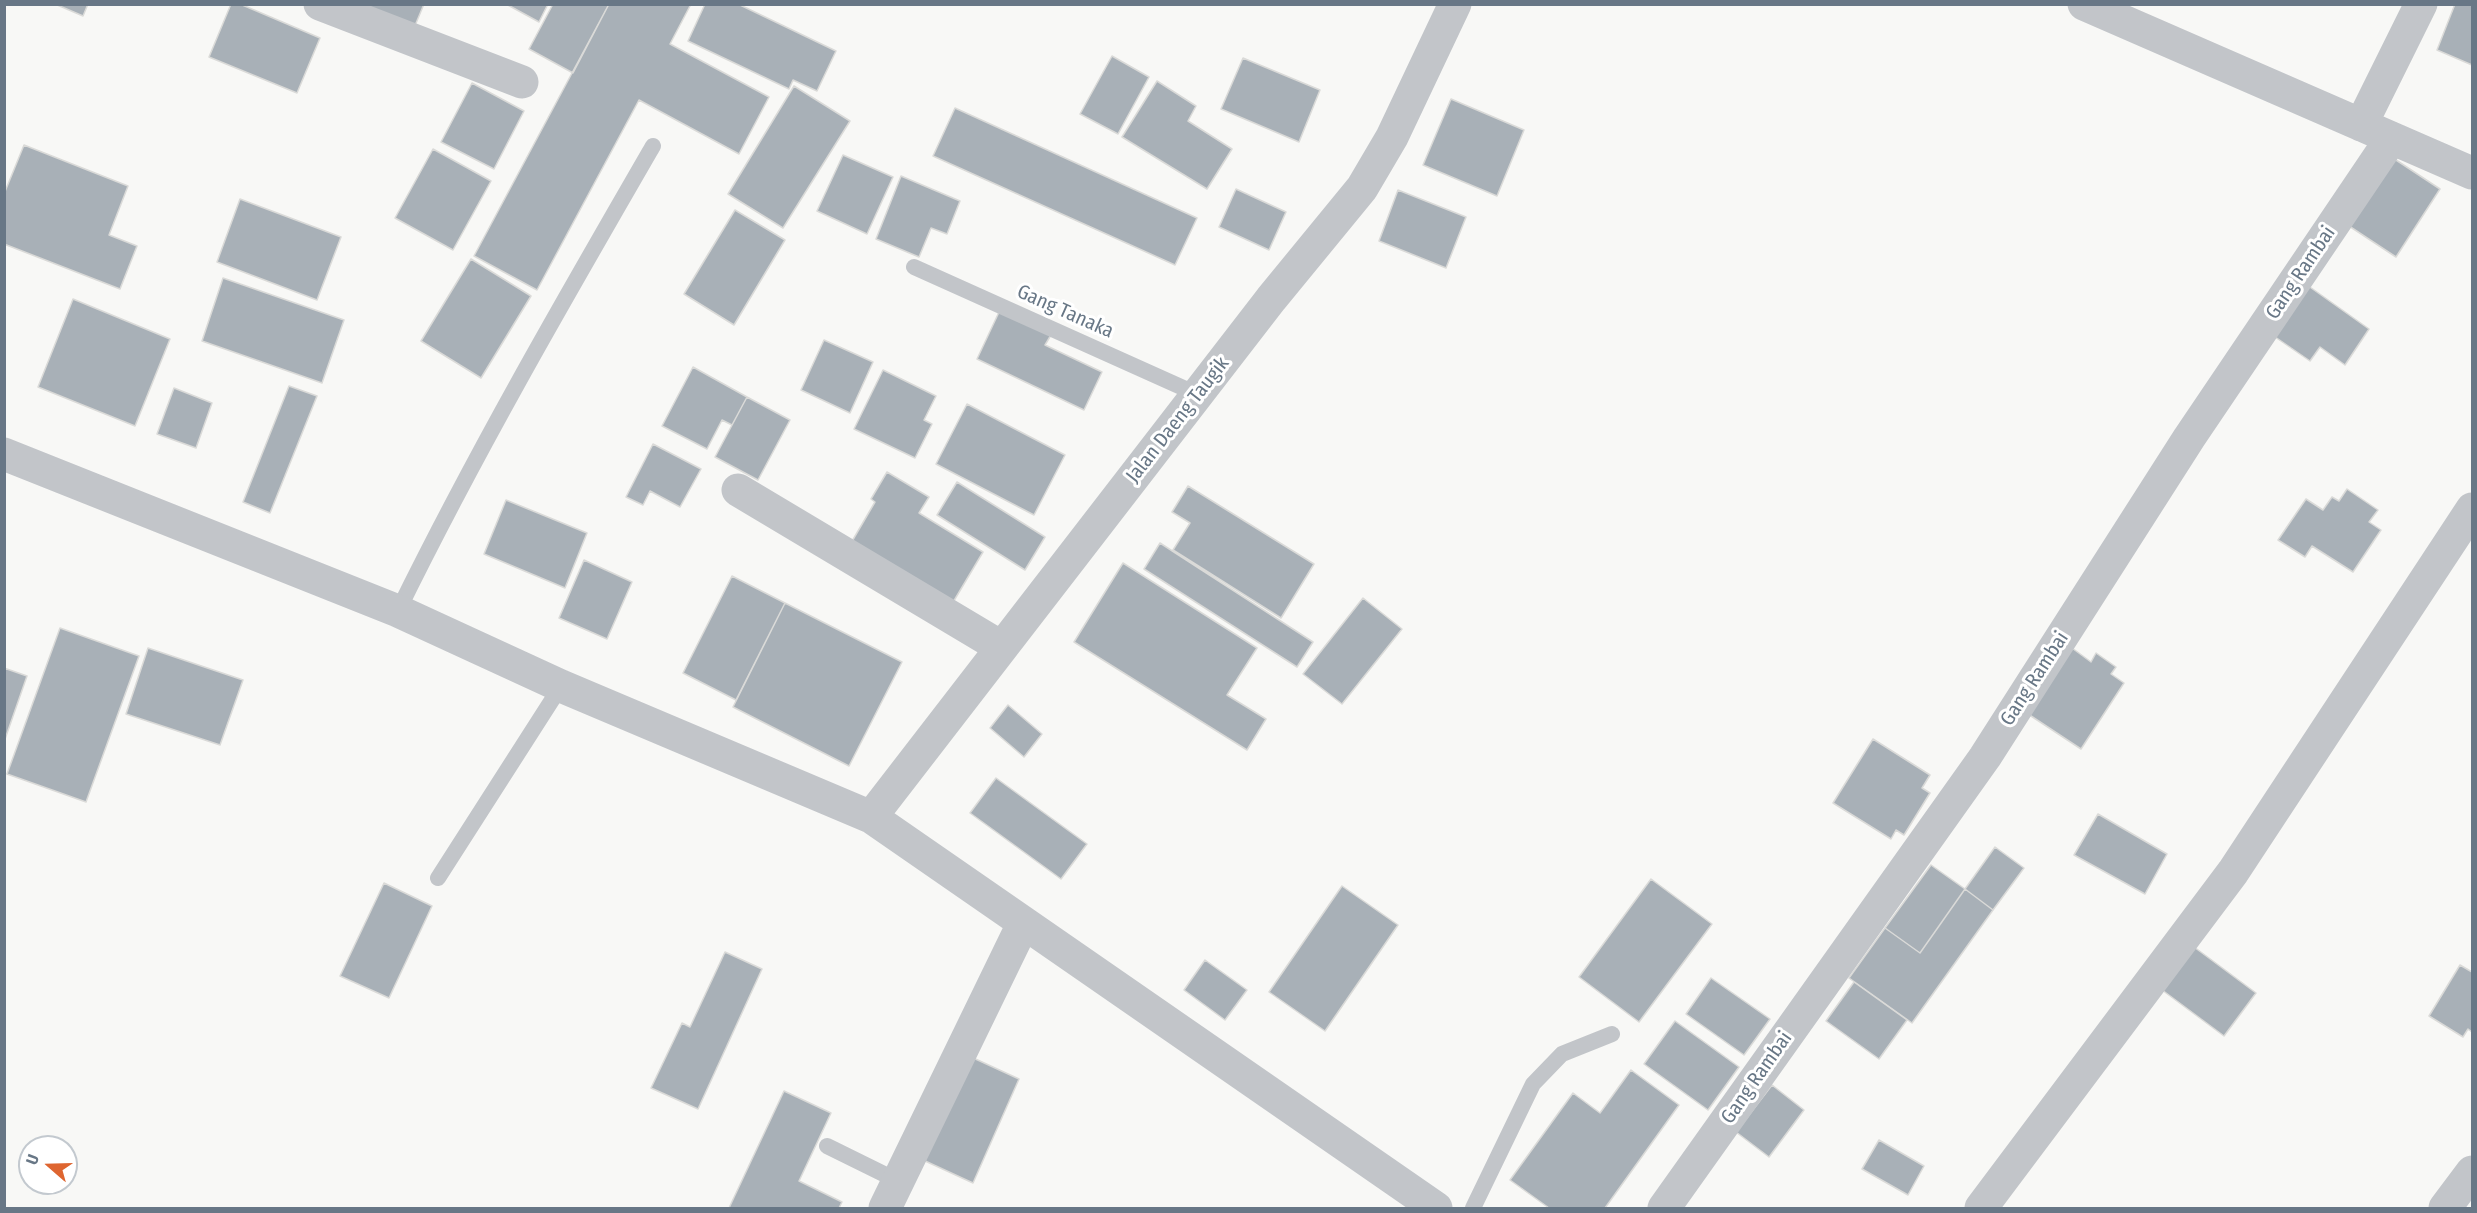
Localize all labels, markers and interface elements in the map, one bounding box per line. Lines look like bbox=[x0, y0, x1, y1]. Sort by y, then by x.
street label: Gang Rambai bbox=[2261, 222, 2341, 324]
street label: Gang Tanaka bbox=[1013, 280, 1117, 344]
street label: Jalan Daeng Taugik bbox=[1121, 352, 1235, 488]
street label: Gang Rambai bbox=[1996, 628, 2074, 730]
street label: Gang Rambai bbox=[1716, 1027, 1798, 1129]
north arrow bbox=[18, 1135, 78, 1195]
text: U bbox=[22, 1152, 43, 1167]

